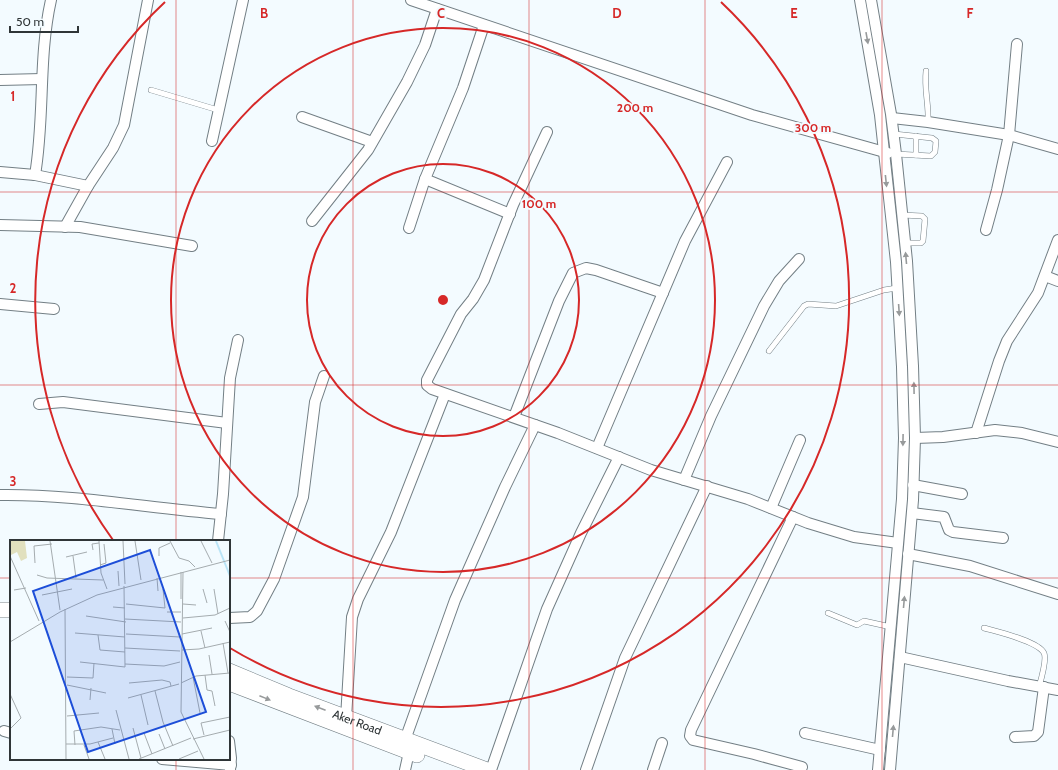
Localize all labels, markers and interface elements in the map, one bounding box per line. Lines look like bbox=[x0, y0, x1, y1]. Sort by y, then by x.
text: B bbox=[260, 5, 268, 21]
text: C bbox=[437, 5, 445, 21]
text: D bbox=[612, 5, 622, 21]
text: E bbox=[790, 5, 798, 21]
text: F bbox=[967, 5, 974, 21]
scale bar bbox=[10, 8, 78, 34]
text: 50 m bbox=[16, 14, 44, 29]
one-way arrow bbox=[864, 32, 870, 45]
text: 1 bbox=[11, 88, 15, 104]
text: 200 m bbox=[617, 100, 653, 115]
text: 300 m bbox=[795, 120, 831, 135]
one-way arrow bbox=[883, 175, 890, 187]
text: 100 m bbox=[522, 196, 556, 211]
one-way arrow bbox=[903, 252, 910, 264]
text: 2 bbox=[10, 280, 17, 296]
centre of rings bbox=[436, 293, 450, 307]
one-way arrow bbox=[895, 304, 902, 316]
one-way arrow bbox=[911, 381, 917, 394]
one-way arrow bbox=[900, 434, 906, 447]
text: 3 bbox=[9, 473, 17, 489]
inset map bbox=[10, 540, 230, 760]
one-way arrow bbox=[901, 596, 908, 608]
one-way arrow bbox=[260, 695, 272, 701]
one-way arrow bbox=[313, 704, 325, 710]
street label: Aker Road bbox=[331, 706, 384, 738]
one-way arrow bbox=[890, 725, 896, 737]

